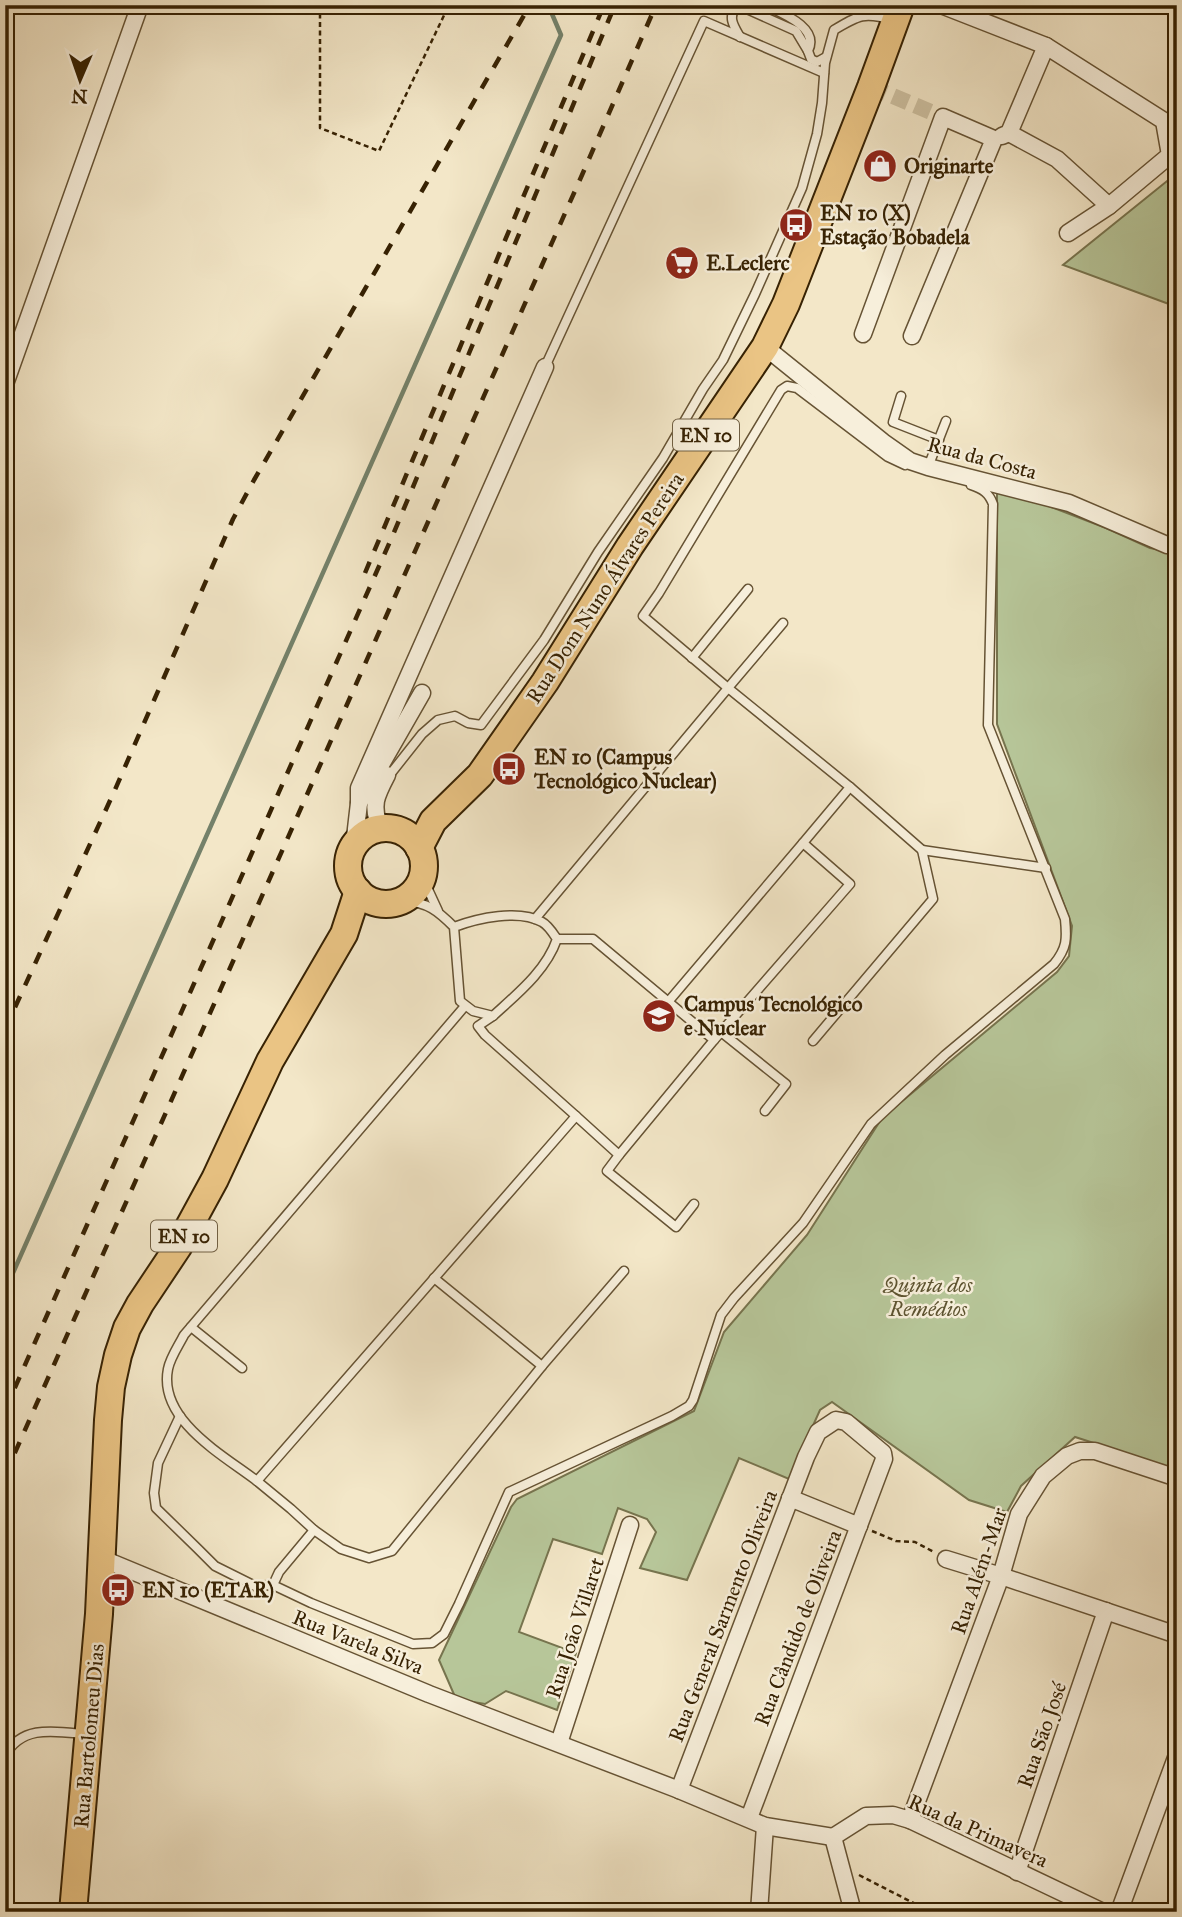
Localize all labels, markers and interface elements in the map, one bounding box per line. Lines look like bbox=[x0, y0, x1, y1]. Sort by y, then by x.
north arrow bbox=[46, 46, 116, 116]
text: N bbox=[71, 85, 88, 108]
shop icon: Originarte bbox=[861, 147, 899, 185]
place label: Originarte bbox=[904, 153, 994, 179]
place label: EN 10 (X) Estação Bobadela bbox=[820, 200, 971, 250]
bus stop icon: EN 10 (X) Estação Bobadela bbox=[777, 206, 815, 244]
supermarket icon: E.Leclerc bbox=[663, 244, 701, 282]
place label: E.Leclerc bbox=[706, 250, 790, 276]
road number: EN 10 bbox=[673, 420, 739, 450]
street label: Rua da Costa bbox=[924, 431, 1040, 485]
street label: Rua Dom Nuno Álvares Pereira bbox=[520, 467, 690, 708]
place label: EN 10 (Campus Tecnológico Nuclear) bbox=[533, 744, 717, 794]
bus stop icon: EN 10 (Campus Tecnológico Nuclear) bbox=[490, 750, 528, 788]
place label: Campus Tecnológico e Nuclear bbox=[684, 991, 863, 1041]
school or university icon: Campus Tecnológico e Nuclear bbox=[640, 997, 678, 1035]
road number: EN 10 bbox=[151, 1220, 217, 1252]
park label: Quinta dos Remédios bbox=[883, 1272, 973, 1322]
street label: Rua General Sarmento Oliveira bbox=[663, 1486, 783, 1746]
street label: Rua Além-Mar bbox=[945, 1504, 1013, 1638]
street label: Rua Cândido de Oliveira bbox=[749, 1526, 847, 1730]
street label: Rua João Villaret bbox=[540, 1554, 610, 1702]
bus stop icon: EN 10 (ETAR) bbox=[99, 1571, 137, 1609]
place label: EN 10 (ETAR) bbox=[142, 1577, 274, 1603]
street label: Rua Varela Silva bbox=[289, 1604, 427, 1680]
street label: Rua Bartolomeu Dias bbox=[68, 1643, 110, 1829]
street label: Rua São José bbox=[1012, 1678, 1072, 1792]
street label: Rua da Primavera bbox=[904, 1789, 1052, 1873]

